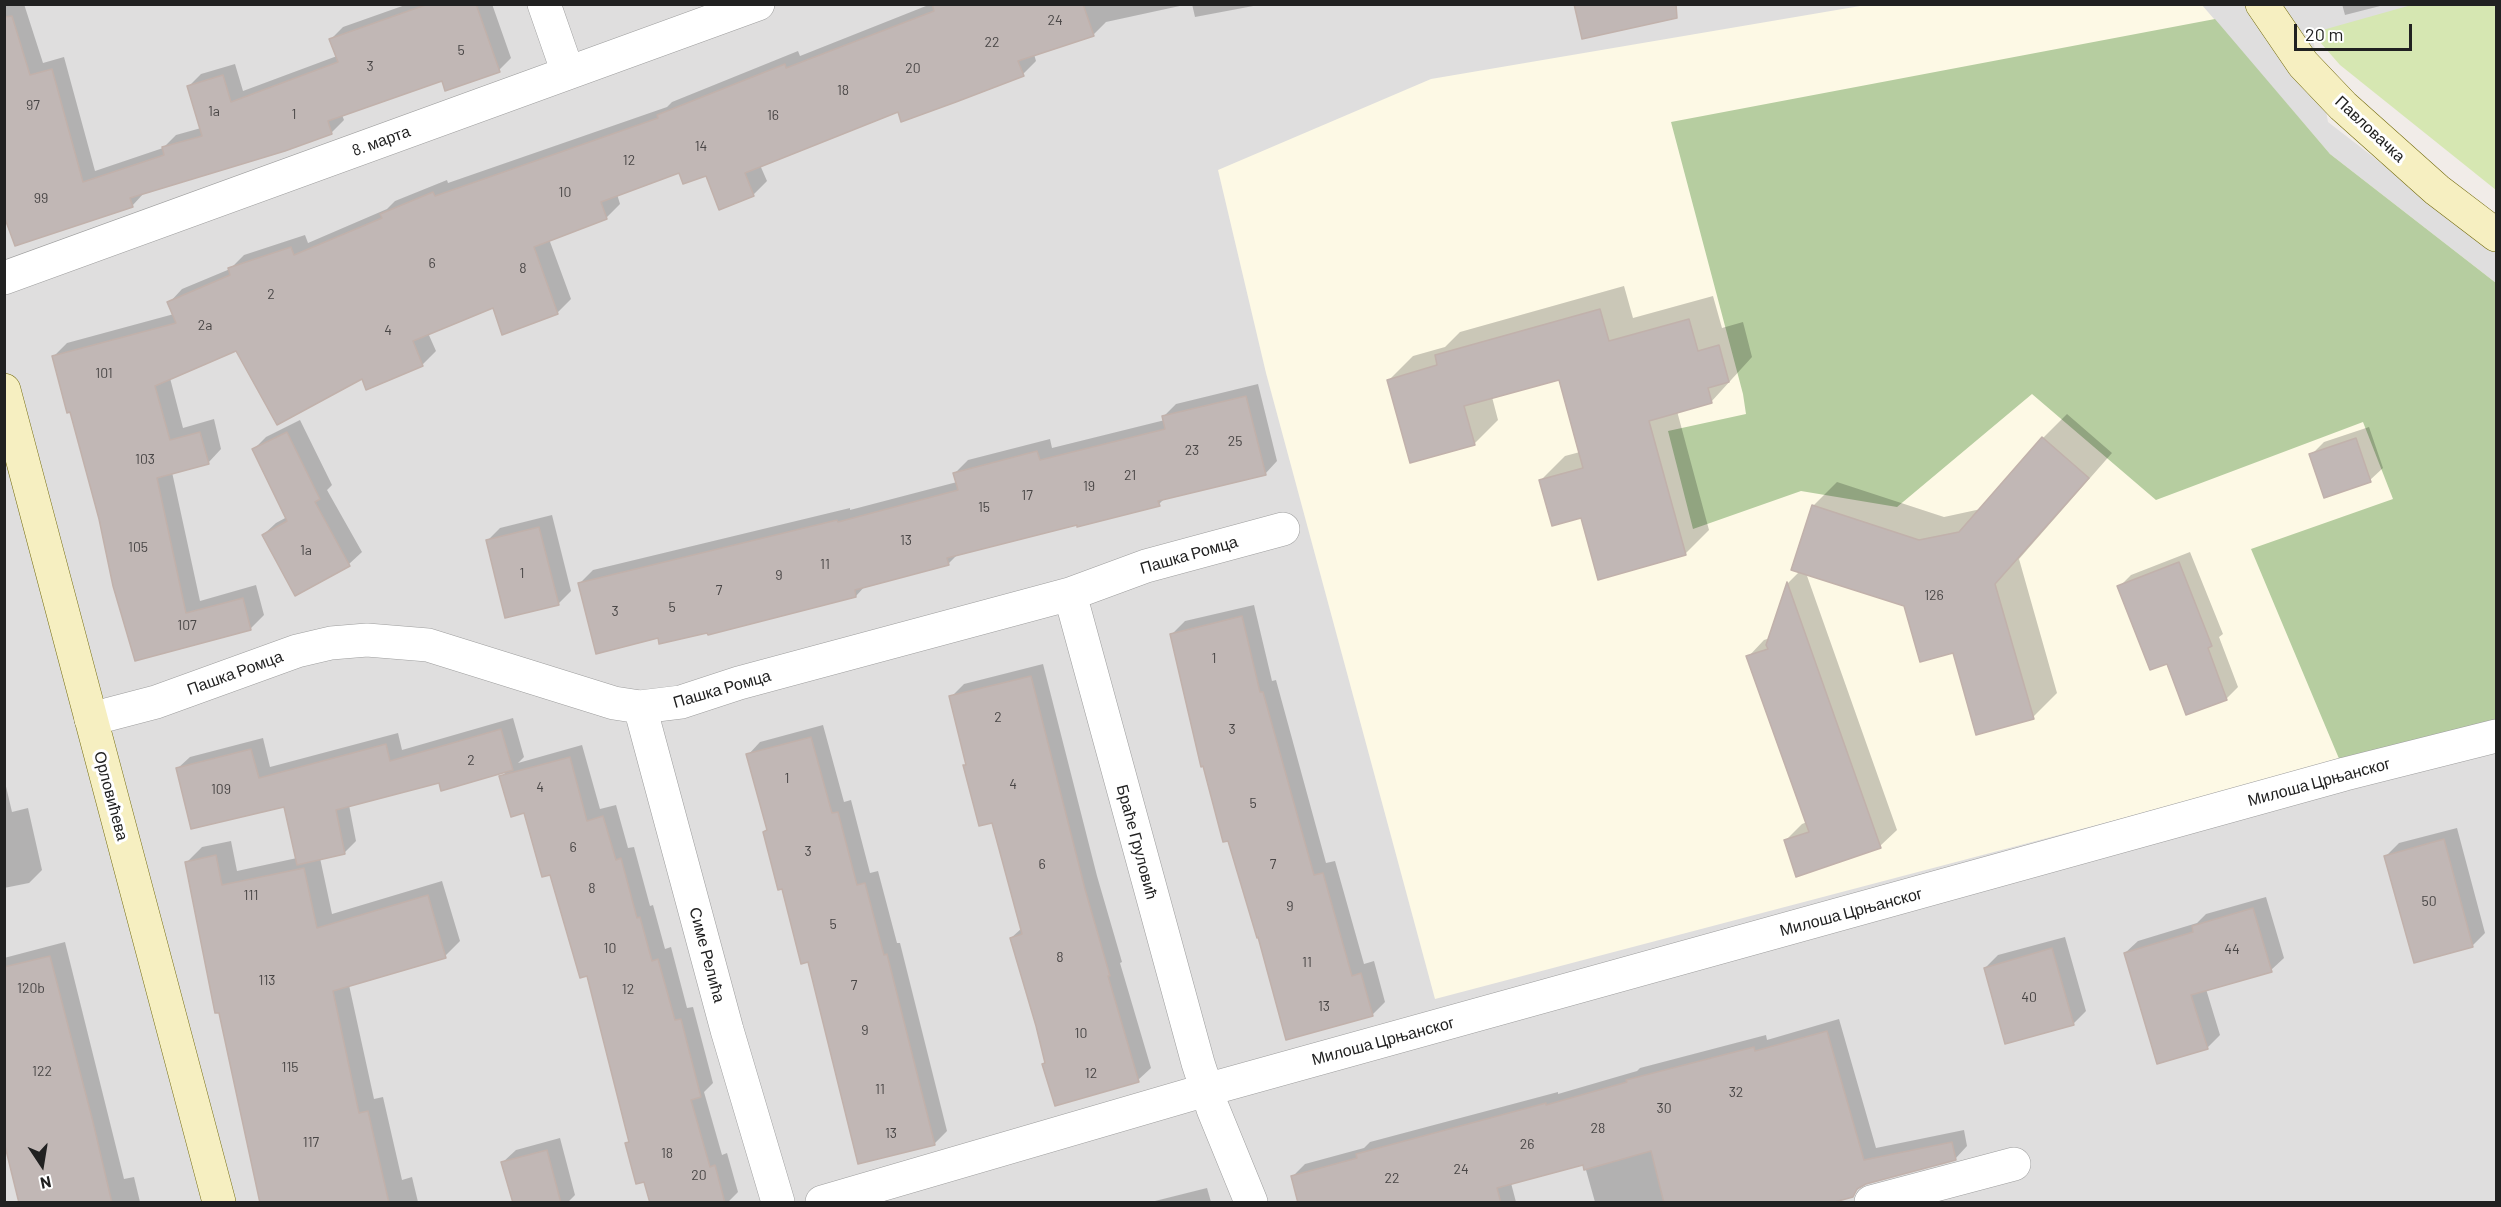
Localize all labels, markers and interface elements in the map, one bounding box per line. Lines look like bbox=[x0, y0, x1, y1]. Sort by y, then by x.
house number: 24 bbox=[1047, 12, 1063, 28]
scale bar bbox=[2297, 12, 2416, 50]
text: 20 m bbox=[2305, 23, 2343, 45]
house number: 22 bbox=[984, 34, 1000, 50]
house number: 5 bbox=[457, 42, 465, 58]
house number: 3 bbox=[366, 58, 374, 74]
house number: 20 bbox=[905, 60, 921, 76]
house number: 18 bbox=[837, 82, 849, 98]
street label: Павловачка bbox=[2331, 92, 2409, 166]
house number: 97 bbox=[26, 97, 40, 113]
house number: 1a bbox=[208, 103, 220, 119]
house number: 1 bbox=[292, 106, 296, 122]
house number: 16 bbox=[767, 107, 779, 123]
street label: 8. марта bbox=[349, 122, 413, 160]
house number: 14 bbox=[695, 138, 707, 154]
house number: 12 bbox=[623, 152, 635, 168]
house number: 10 bbox=[559, 184, 571, 200]
house number: 99 bbox=[34, 190, 48, 206]
house number: 6 bbox=[428, 255, 436, 271]
house number: 8 bbox=[519, 260, 527, 276]
house number: 2 bbox=[267, 286, 275, 302]
house number: 2a bbox=[198, 317, 212, 333]
house number: 4 bbox=[384, 322, 392, 338]
house number: 101 bbox=[95, 365, 113, 381]
house number: 25 bbox=[1228, 433, 1242, 449]
house number: 23 bbox=[1185, 442, 1199, 458]
house number: 103 bbox=[135, 451, 155, 467]
house number: 21 bbox=[1124, 467, 1136, 483]
house number: 19 bbox=[1083, 478, 1095, 494]
house number: 17 bbox=[1021, 487, 1033, 503]
house number: 15 bbox=[978, 499, 990, 515]
house number: 13 bbox=[900, 532, 912, 548]
street label: Пашка Ромца bbox=[1138, 532, 1240, 578]
house number: 105 bbox=[128, 539, 148, 555]
house number: 1a bbox=[300, 542, 312, 558]
house number: 11 bbox=[820, 556, 830, 572]
house number: 1 bbox=[520, 565, 524, 581]
house number: 9 bbox=[775, 567, 783, 583]
house number: 7 bbox=[716, 582, 722, 598]
house number: 126 bbox=[1924, 587, 1944, 603]
house number: 5 bbox=[668, 599, 676, 615]
house number: 3 bbox=[611, 603, 619, 619]
house number: 107 bbox=[177, 617, 197, 633]
street label: Пашка Ромца bbox=[184, 647, 286, 699]
house number: 1 bbox=[1212, 650, 1216, 666]
street label: Пашка Ромца bbox=[671, 666, 773, 712]
house number: 2 bbox=[994, 709, 1002, 725]
house number: 3 bbox=[1228, 721, 1236, 737]
street label: Орловићева bbox=[90, 749, 132, 843]
house number: 2 bbox=[467, 752, 475, 768]
street label: Милоша Црњанског bbox=[2246, 754, 2392, 810]
house number: 1 bbox=[785, 770, 789, 786]
house number: 4 bbox=[1009, 776, 1017, 792]
house number: 4 bbox=[536, 779, 544, 795]
house number: 109 bbox=[211, 781, 231, 797]
street label: Браће Груловић bbox=[1112, 782, 1162, 902]
house number: 5 bbox=[1249, 795, 1257, 811]
house number: 6 bbox=[569, 839, 577, 855]
house number: 3 bbox=[804, 843, 812, 859]
house number: 6 bbox=[1038, 856, 1046, 872]
house number: 7 bbox=[1270, 856, 1276, 872]
house number: 8 bbox=[588, 880, 596, 896]
street label: Милоша Црњанског bbox=[1778, 884, 1924, 940]
house number: 111 bbox=[244, 887, 258, 903]
house number: 50 bbox=[2421, 893, 2437, 909]
house number: 9 bbox=[1286, 898, 1294, 914]
street label: Симе Релића bbox=[685, 905, 729, 1005]
house number: 5 bbox=[829, 916, 837, 932]
house number: 10 bbox=[604, 940, 616, 956]
house number: 44 bbox=[2224, 941, 2240, 957]
house number: 8 bbox=[1056, 949, 1064, 965]
house number: 11 bbox=[1302, 954, 1312, 970]
house number: 113 bbox=[258, 972, 276, 988]
house number: 7 bbox=[851, 977, 857, 993]
house number: 120b bbox=[17, 980, 45, 996]
house number: 12 bbox=[622, 981, 634, 997]
house number: 40 bbox=[2021, 989, 2037, 1005]
house number: 13 bbox=[1318, 998, 1330, 1014]
street label: Милоша Црњанског bbox=[1310, 1013, 1456, 1069]
house number: 9 bbox=[861, 1022, 869, 1038]
house number: 10 bbox=[1075, 1025, 1087, 1041]
house number: 115 bbox=[281, 1059, 299, 1075]
house number: 122 bbox=[32, 1063, 52, 1079]
house number: 12 bbox=[1085, 1065, 1097, 1081]
house number: 11 bbox=[875, 1081, 885, 1097]
house number: 32 bbox=[1729, 1084, 1743, 1100]
house number: 30 bbox=[1656, 1100, 1672, 1116]
house number: 28 bbox=[1591, 1120, 1605, 1136]
house number: 13 bbox=[885, 1125, 897, 1141]
house number: 117 bbox=[303, 1134, 319, 1150]
north arrow bbox=[12, 1135, 72, 1195]
house number: 26 bbox=[1520, 1136, 1534, 1152]
house number: 18 bbox=[661, 1145, 673, 1161]
house number: 24 bbox=[1453, 1161, 1469, 1177]
house number: 20 bbox=[691, 1167, 707, 1183]
house number: 22 bbox=[1384, 1170, 1400, 1186]
text: N bbox=[39, 1173, 53, 1193]

